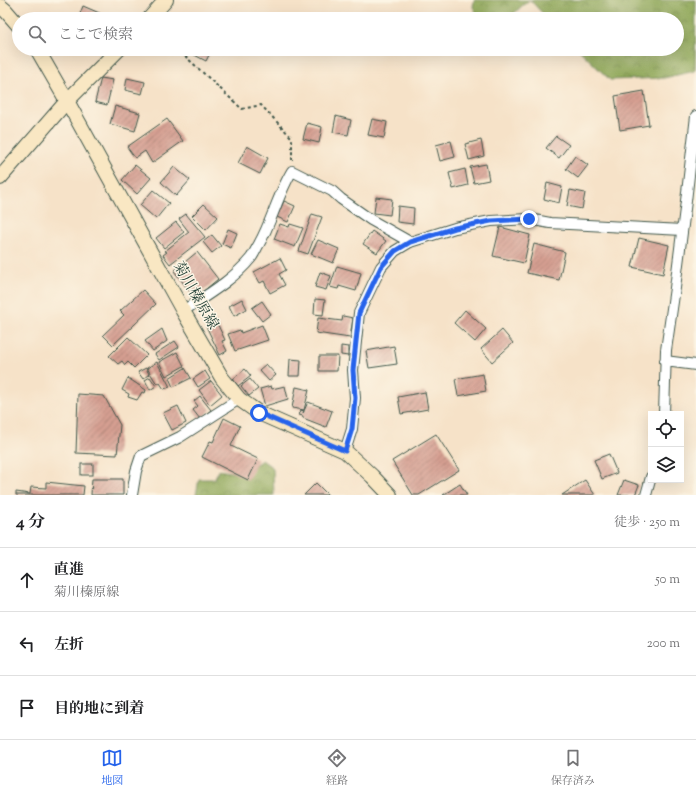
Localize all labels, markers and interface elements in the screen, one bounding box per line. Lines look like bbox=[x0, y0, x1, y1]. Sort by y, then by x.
search box bbox=[12, 12, 684, 56]
icon: search bbox=[26, 23, 48, 45]
text: ここで検索 bbox=[58, 25, 133, 46]
route end bbox=[520, 210, 538, 228]
street label: 菊川榛原線 bbox=[167, 258, 223, 334]
route start bbox=[250, 404, 268, 422]
map controls bbox=[648, 411, 684, 483]
button: locate bbox=[648, 411, 684, 447]
button: layers bbox=[648, 447, 684, 483]
text: 4 分 bbox=[16, 511, 45, 535]
text: 徒歩 · 250 m bbox=[614, 514, 680, 532]
text: 直進 bbox=[54, 560, 84, 581]
icon: ahead bbox=[16, 569, 38, 591]
text: 50 m bbox=[655, 571, 680, 589]
text: 菊川榛原線 bbox=[54, 584, 119, 602]
icon: left bbox=[16, 633, 38, 655]
text: 左折 bbox=[54, 635, 84, 656]
text: 200 m bbox=[647, 635, 680, 653]
icon: arrive bbox=[16, 697, 38, 719]
text: 目的地に到着 bbox=[54, 699, 144, 720]
tab: 地図 bbox=[101, 747, 123, 789]
tab: 経路 bbox=[326, 747, 348, 789]
tab: 保存済み bbox=[551, 747, 595, 789]

